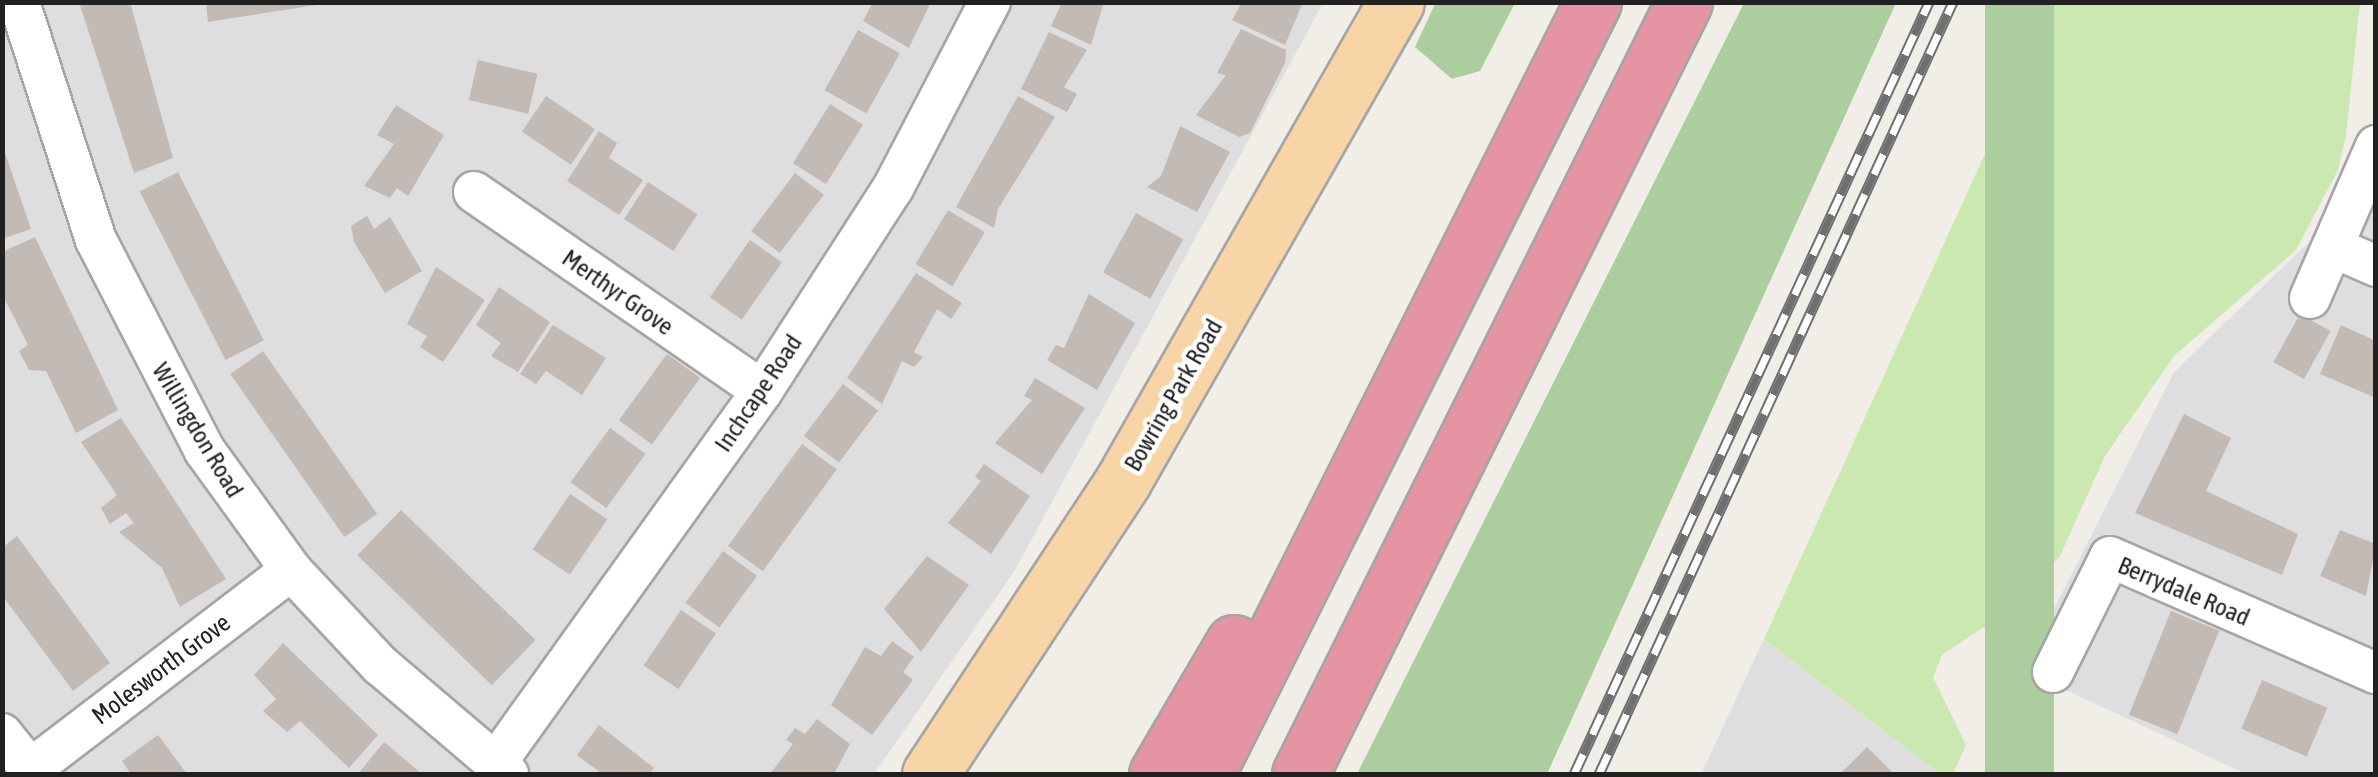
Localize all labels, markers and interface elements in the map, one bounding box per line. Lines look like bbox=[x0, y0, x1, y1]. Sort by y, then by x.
street label: Merthyr Grove bbox=[556, 243, 680, 341]
street label: Bowring Park Road bbox=[1117, 314, 1229, 476]
street label: Inchcape Road bbox=[708, 329, 808, 457]
street label: Willingdon Road bbox=[146, 357, 250, 503]
street label: Berrydale Road bbox=[2114, 550, 2254, 632]
street label: Molesworth Grove bbox=[86, 607, 236, 731]

